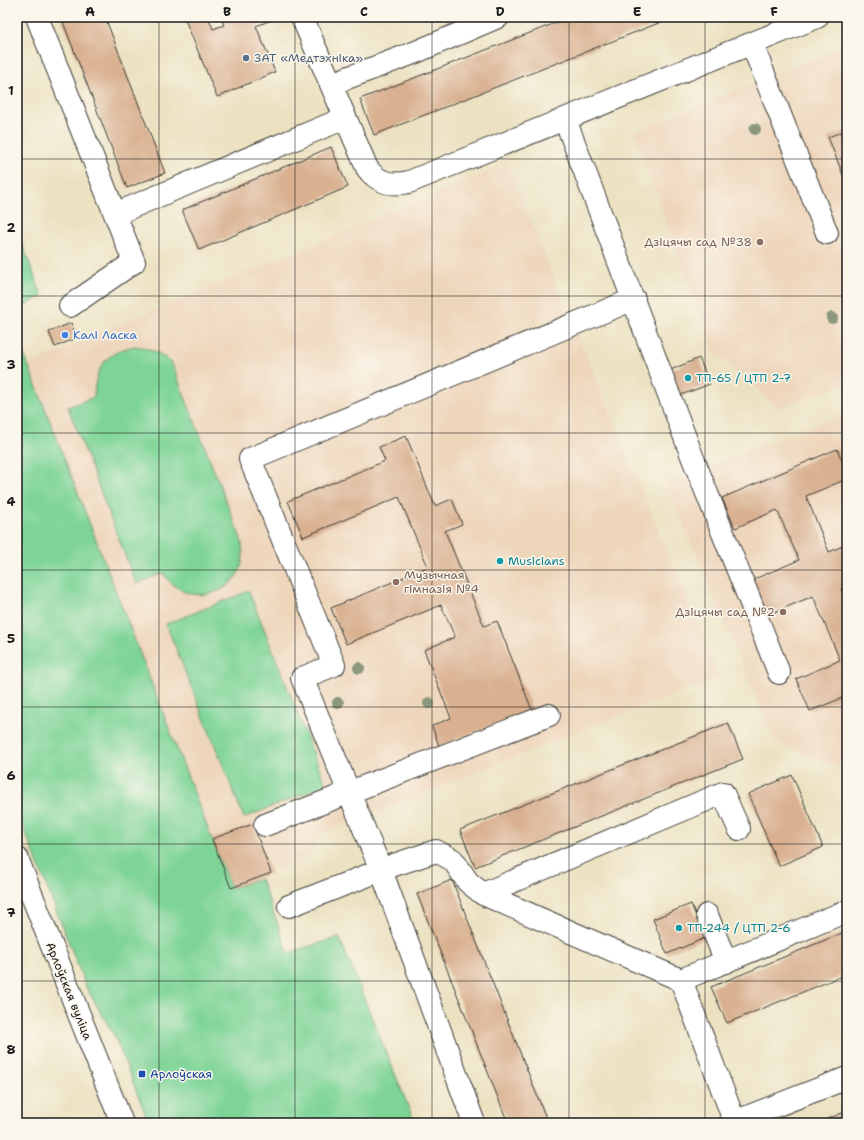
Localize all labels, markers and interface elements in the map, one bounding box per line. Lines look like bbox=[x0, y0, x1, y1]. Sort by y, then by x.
text: A bbox=[85, 3, 95, 20]
text: B bbox=[223, 3, 231, 20]
text: C bbox=[360, 3, 368, 20]
text: D bbox=[495, 3, 505, 20]
text: E bbox=[633, 3, 642, 20]
text: F bbox=[770, 3, 778, 20]
place label: ЗАТ «Медтэхніка» bbox=[254, 50, 364, 66]
marker: ЗАТ «Медтэхніка» bbox=[241, 53, 251, 63]
text: 1 bbox=[8, 82, 14, 99]
text: 2 bbox=[6, 219, 16, 236]
place label: Дзіцячы сад №38 bbox=[644, 234, 752, 250]
marker: Дзіцячы сад №38 bbox=[755, 237, 765, 247]
place label: Калі Ласка bbox=[73, 327, 137, 343]
marker: Калі Ласка bbox=[60, 330, 70, 340]
text: 3 bbox=[6, 356, 16, 373]
place label: ТП-65 / ЦТП 2-7 bbox=[696, 370, 791, 386]
marker: ТП-65 / ЦТП 2-7 bbox=[683, 373, 693, 383]
text: 4 bbox=[6, 493, 16, 510]
place label: Musicians bbox=[508, 553, 565, 569]
marker: Musicians bbox=[495, 556, 505, 566]
place label: Музычная гімназія №4 bbox=[404, 567, 479, 597]
marker: Музычная гімназія №4 bbox=[391, 577, 401, 587]
place label: Дзіцячы сад №2 bbox=[675, 604, 775, 620]
marker: Дзіцячы сад №2 bbox=[778, 607, 788, 617]
text: 5 bbox=[7, 630, 15, 647]
text: 6 bbox=[6, 767, 16, 784]
text: 7 bbox=[6, 904, 16, 921]
place label: ТП-244 / ЦТП 2-6 bbox=[687, 920, 791, 936]
marker: ТП-244 / ЦТП 2-6 bbox=[674, 923, 684, 933]
street label: Арлоўская вуліца bbox=[42, 940, 96, 1043]
text: 8 bbox=[6, 1041, 16, 1058]
place label: Арлоўская bbox=[150, 1066, 212, 1082]
marker: Арлоўская bbox=[137, 1069, 147, 1079]

